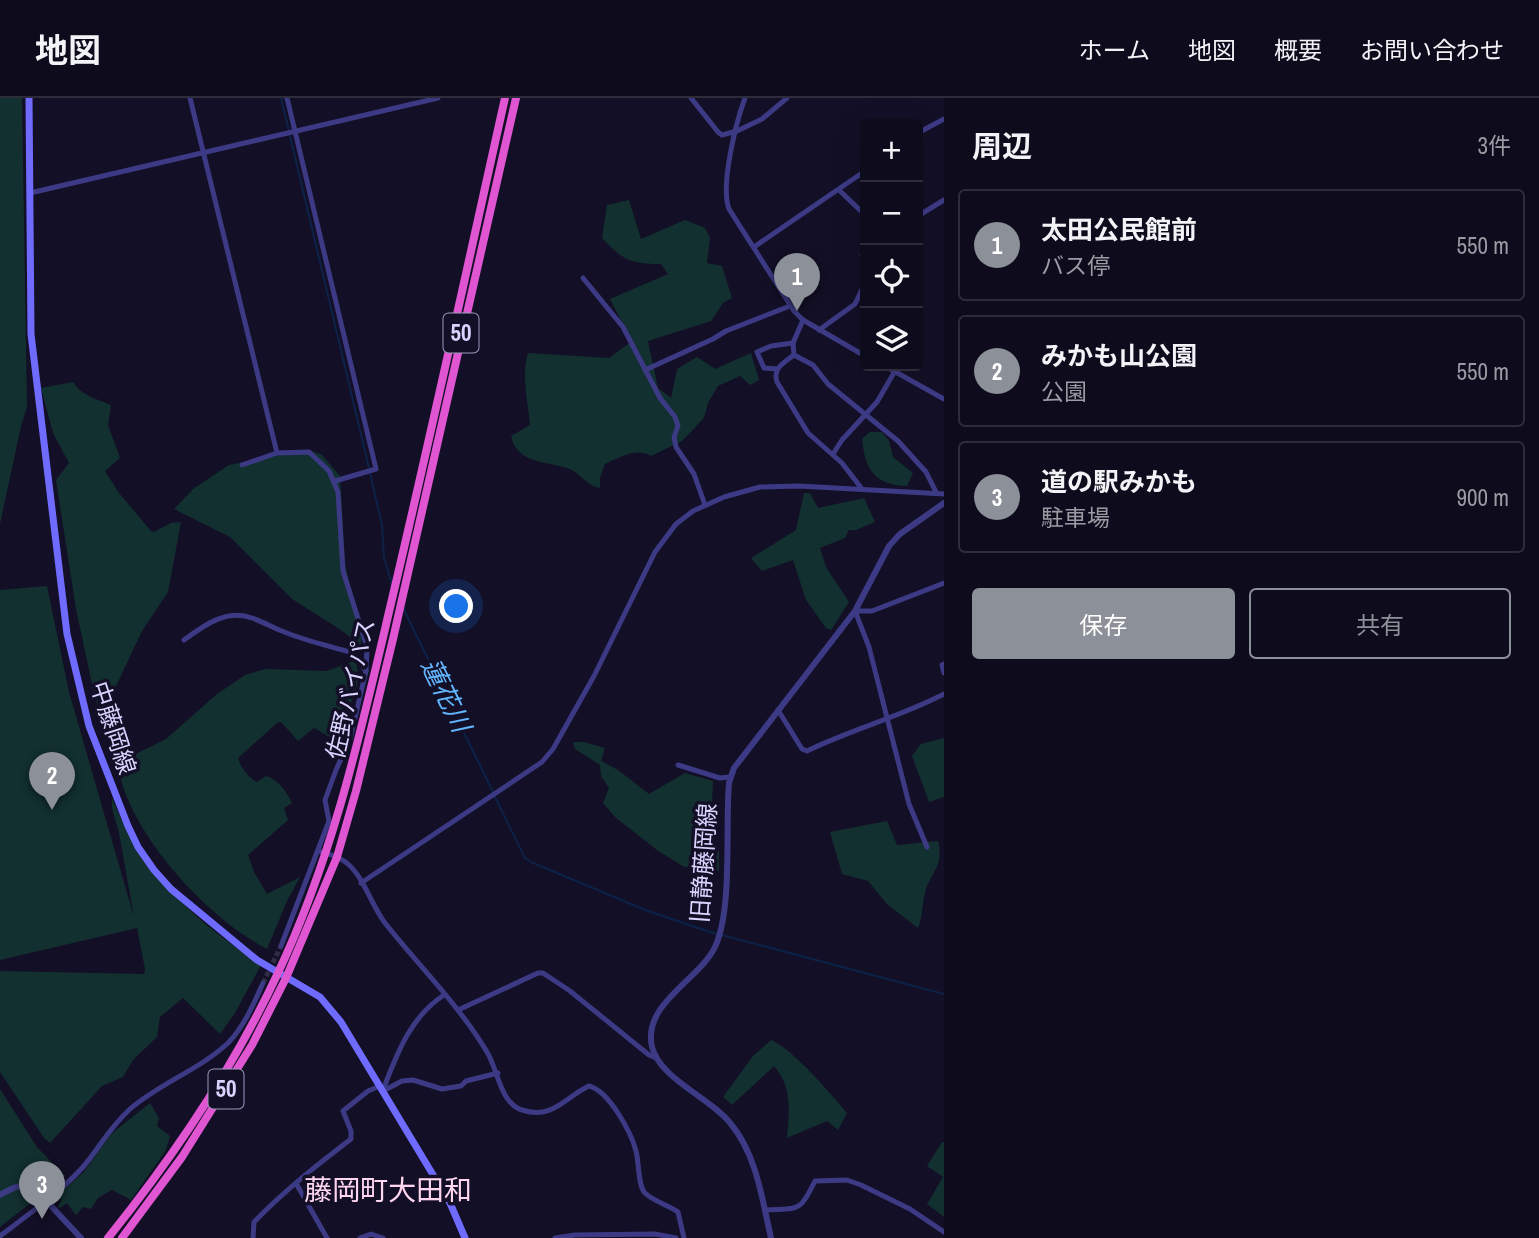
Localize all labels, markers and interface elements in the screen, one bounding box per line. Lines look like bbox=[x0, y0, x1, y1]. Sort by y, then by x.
text: 地図 bbox=[35, 28, 101, 72]
text: ホーム bbox=[1079, 34, 1150, 66]
text: 地図 bbox=[1188, 34, 1236, 66]
text: 概要 bbox=[1274, 34, 1322, 66]
text: お問い合わせ bbox=[1360, 34, 1504, 66]
map controls bbox=[860, 119, 923, 371]
button: + bbox=[860, 119, 923, 182]
text: 周辺 bbox=[972, 126, 1032, 166]
text: 3件 bbox=[1478, 130, 1511, 161]
button: − bbox=[860, 182, 923, 245]
text: 太田公民館前 bbox=[1041, 212, 1197, 247]
text: 1 bbox=[992, 230, 1002, 261]
text: 550 m bbox=[1457, 230, 1509, 261]
button: locate bbox=[860, 245, 923, 308]
text: バス停 bbox=[1041, 250, 1110, 281]
pin: 1 bbox=[774, 253, 820, 311]
button: layers bbox=[860, 308, 923, 371]
road number: 50 bbox=[444, 314, 478, 352]
text: みかも山公園 bbox=[1041, 338, 1197, 373]
text: 2 bbox=[992, 356, 1002, 387]
text: 550 m bbox=[1457, 356, 1509, 387]
text: 公園 bbox=[1041, 376, 1087, 407]
text: 道の駅みかも bbox=[1041, 464, 1197, 499]
text: 3 bbox=[992, 482, 1002, 513]
text: 900 m bbox=[1457, 482, 1509, 513]
text: 駐車場 bbox=[1041, 502, 1110, 533]
button: 保存 bbox=[972, 588, 1235, 659]
button: 共有 bbox=[1249, 588, 1511, 659]
your location bbox=[439, 589, 473, 623]
street label: 佐野バイパス bbox=[318, 615, 382, 762]
water label: 蓮花川 bbox=[414, 652, 481, 740]
street label: 中藤岡線 bbox=[84, 677, 144, 778]
pin: 2 bbox=[29, 752, 75, 810]
street label: 旧静藤岡線 bbox=[683, 802, 723, 924]
road number: 50 bbox=[208, 1070, 244, 1108]
pin: 3 bbox=[19, 1161, 65, 1219]
district label: 藤岡町大田和 bbox=[304, 1171, 472, 1209]

